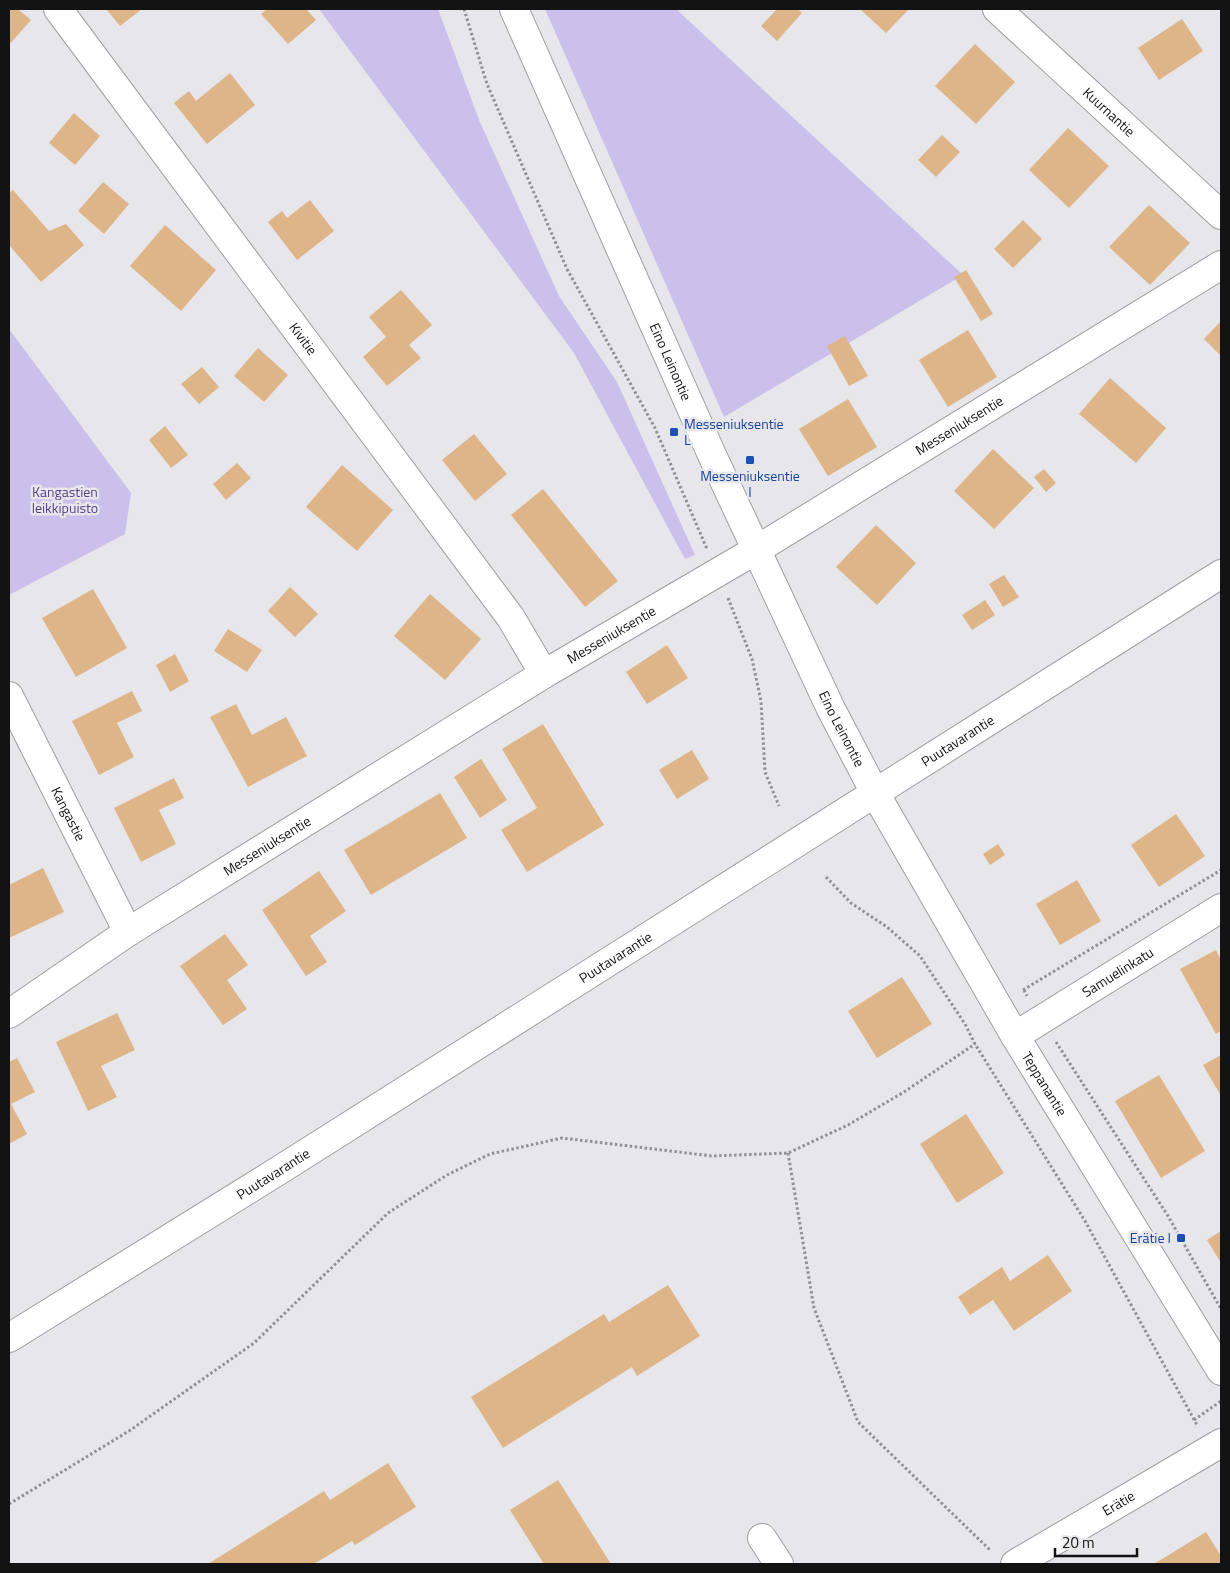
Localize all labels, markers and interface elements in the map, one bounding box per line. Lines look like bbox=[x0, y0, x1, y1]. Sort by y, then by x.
street label: Kuurnantie bbox=[1078, 82, 1140, 141]
street label: Kivitie bbox=[285, 318, 323, 359]
street label: Eino Leinontie bbox=[645, 319, 698, 404]
street label: Messeniuksentie bbox=[911, 390, 1007, 460]
place label: Messeniuksentie L bbox=[684, 413, 784, 450]
marker: Messeniuksentie L bbox=[668, 426, 680, 438]
marker: Messeniuksentie I bbox=[744, 454, 756, 466]
place label: Messeniuksentie I bbox=[700, 465, 800, 502]
park label: Kangastien leikkipuisto bbox=[32, 481, 98, 518]
street label: Messeniuksentie bbox=[563, 600, 659, 668]
street label: Eino Leinontie bbox=[814, 687, 870, 770]
street label: Puutavarantie bbox=[917, 709, 998, 771]
street label: Kangastie bbox=[46, 783, 91, 844]
street label: Messeniuksentie bbox=[219, 810, 315, 881]
street label: Puutavarantie bbox=[574, 926, 656, 988]
street label: Samuelinkatu bbox=[1078, 941, 1157, 1002]
street label: Teppanantie bbox=[1017, 1047, 1073, 1120]
street label: Puutavarantie bbox=[232, 1142, 314, 1204]
place label: Erätie I bbox=[1130, 1227, 1171, 1248]
marker: Erätie I bbox=[1175, 1232, 1187, 1244]
street label: Erätie bbox=[1098, 1485, 1138, 1521]
scale bar bbox=[1055, 1526, 1138, 1558]
text: 20 m bbox=[1062, 1531, 1095, 1554]

